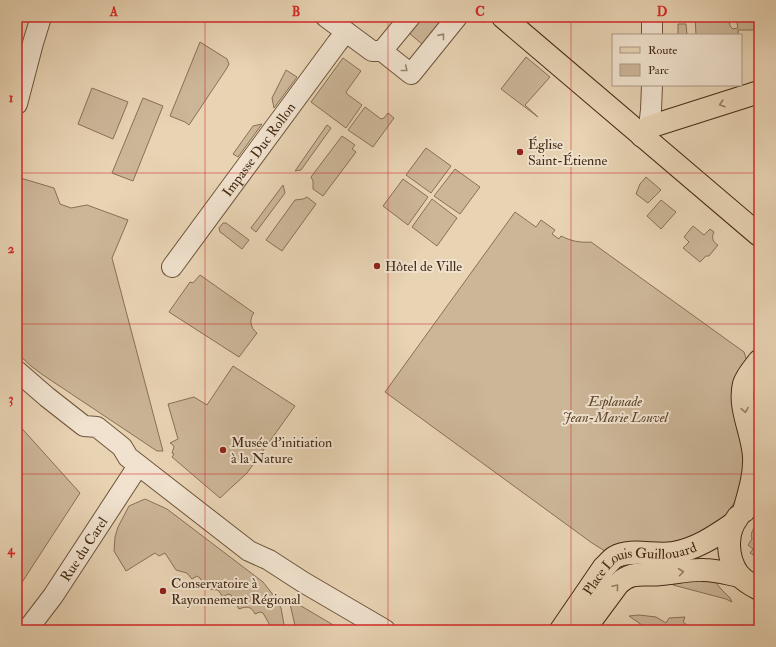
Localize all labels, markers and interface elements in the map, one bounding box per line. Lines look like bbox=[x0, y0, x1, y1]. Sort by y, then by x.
text: A bbox=[109, 4, 119, 20]
text: B bbox=[292, 4, 300, 20]
text: C bbox=[475, 4, 485, 20]
text: D bbox=[657, 4, 668, 20]
one-way arrow bbox=[437, 33, 444, 40]
legend bbox=[612, 34, 742, 86]
text: Route bbox=[648, 43, 677, 58]
text: Parc bbox=[648, 63, 669, 78]
one-way arrow bbox=[400, 64, 407, 71]
text: 1 bbox=[9, 90, 14, 106]
street label: Impasse Duc Rollon bbox=[219, 99, 299, 200]
one-way arrow bbox=[718, 99, 725, 108]
place label: Église Saint-Étienne bbox=[528, 136, 607, 169]
marker: Église Saint-Étienne bbox=[515, 147, 525, 157]
text: 2 bbox=[8, 241, 15, 257]
place label: Hôtel de Ville bbox=[385, 258, 462, 275]
marker: Hôtel de Ville bbox=[372, 261, 382, 271]
text: 3 bbox=[9, 391, 14, 407]
park label: Esplanade Jean-Marie Louvel bbox=[562, 393, 669, 426]
one-way arrow bbox=[740, 407, 749, 414]
place label: Musée d'initiation à la Nature bbox=[231, 434, 332, 467]
marker: Musée d'initiation à la Nature bbox=[218, 445, 228, 455]
street label: Rue du Carel bbox=[57, 513, 112, 585]
street label: Place Louis Guillouard bbox=[579, 539, 699, 598]
text: 4 bbox=[6, 542, 15, 558]
one-way arrow bbox=[678, 568, 684, 577]
place label: Conservatoire à Rayonnement Régional bbox=[171, 575, 301, 609]
one-way arrow bbox=[611, 584, 618, 591]
marker: Conservatoire à Rayonnement Régional bbox=[158, 586, 168, 596]

